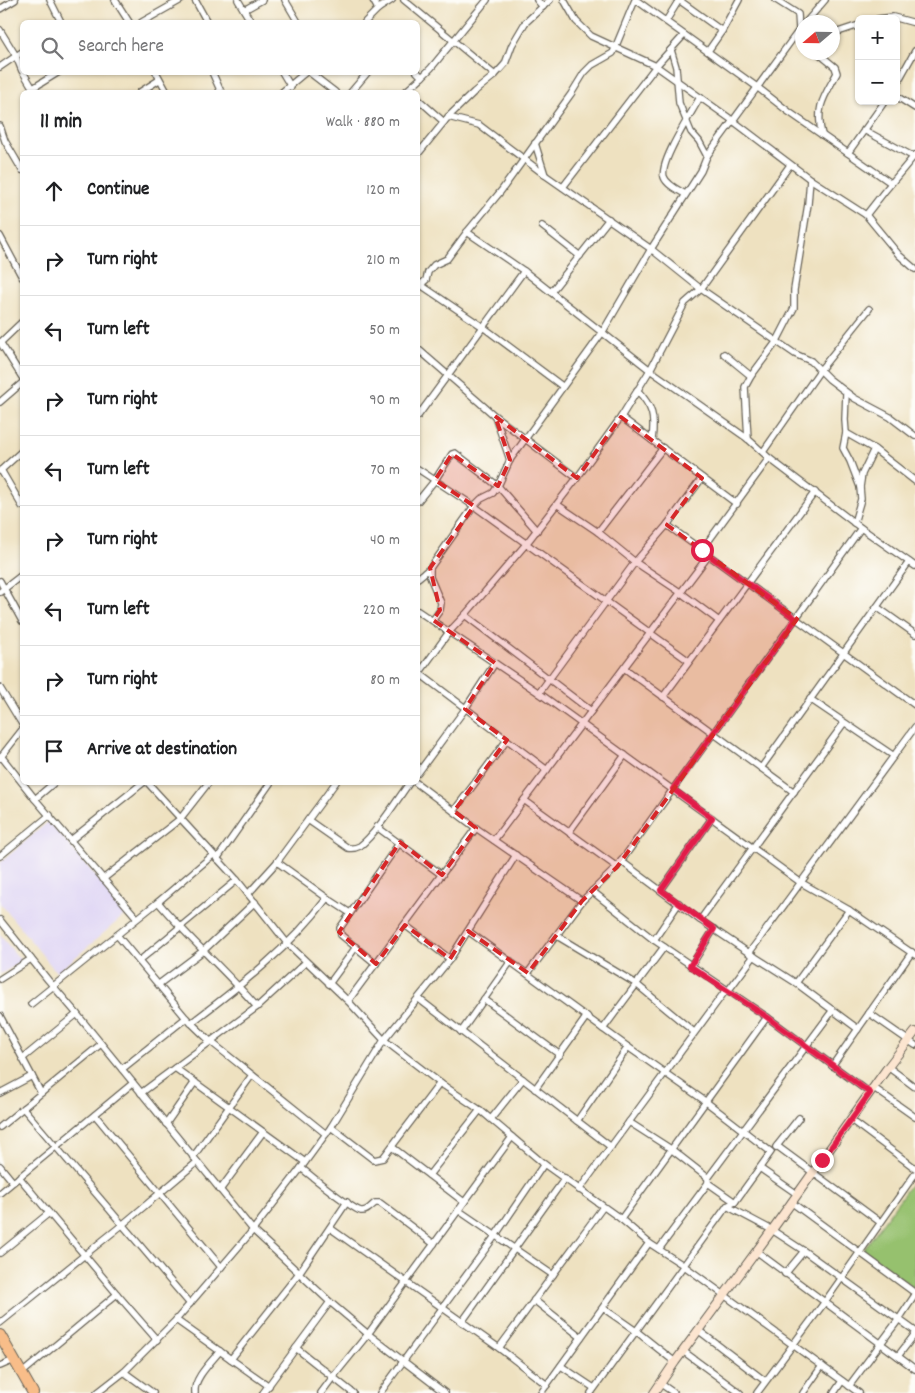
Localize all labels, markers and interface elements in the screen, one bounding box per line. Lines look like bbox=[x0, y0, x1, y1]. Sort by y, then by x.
north arrow bbox=[795, 15, 840, 60]
map controls bbox=[855, 15, 900, 105]
button: + bbox=[855, 15, 900, 60]
search box bbox=[20, 20, 420, 75]
icon: search bbox=[38, 34, 66, 62]
text: Search here bbox=[78, 34, 164, 61]
button: − bbox=[855, 60, 900, 105]
text: 11 min bbox=[40, 108, 82, 138]
text: Walk · 880 m bbox=[326, 111, 400, 134]
icon: ahead bbox=[40, 177, 68, 205]
text: Continue bbox=[87, 177, 149, 204]
text: 120 m bbox=[366, 179, 400, 202]
icon: right bbox=[40, 247, 68, 275]
text: Turn right bbox=[87, 247, 158, 274]
text: 210 m bbox=[366, 249, 400, 272]
icon: left bbox=[40, 317, 68, 345]
text: Turn left bbox=[87, 317, 150, 344]
text: 50 m bbox=[369, 319, 400, 342]
icon: right bbox=[40, 387, 68, 415]
text: Turn right bbox=[87, 387, 158, 414]
text: 90 m bbox=[369, 389, 400, 412]
icon: left bbox=[40, 457, 68, 485]
text: Turn left bbox=[87, 457, 150, 484]
text: 70 m bbox=[370, 459, 400, 482]
icon: right bbox=[40, 527, 68, 555]
text: Turn right bbox=[87, 527, 158, 554]
text: 40 m bbox=[370, 529, 400, 552]
route start bbox=[691, 539, 714, 562]
icon: left bbox=[40, 597, 68, 625]
text: Turn left bbox=[87, 597, 150, 624]
text: 220 m bbox=[363, 599, 400, 622]
icon: right bbox=[40, 667, 68, 695]
text: Turn right bbox=[87, 667, 158, 694]
text: 80 m bbox=[370, 669, 400, 692]
icon: arrive bbox=[40, 737, 68, 765]
text: Arrive at destination bbox=[87, 737, 237, 764]
route end bbox=[811, 1149, 834, 1172]

